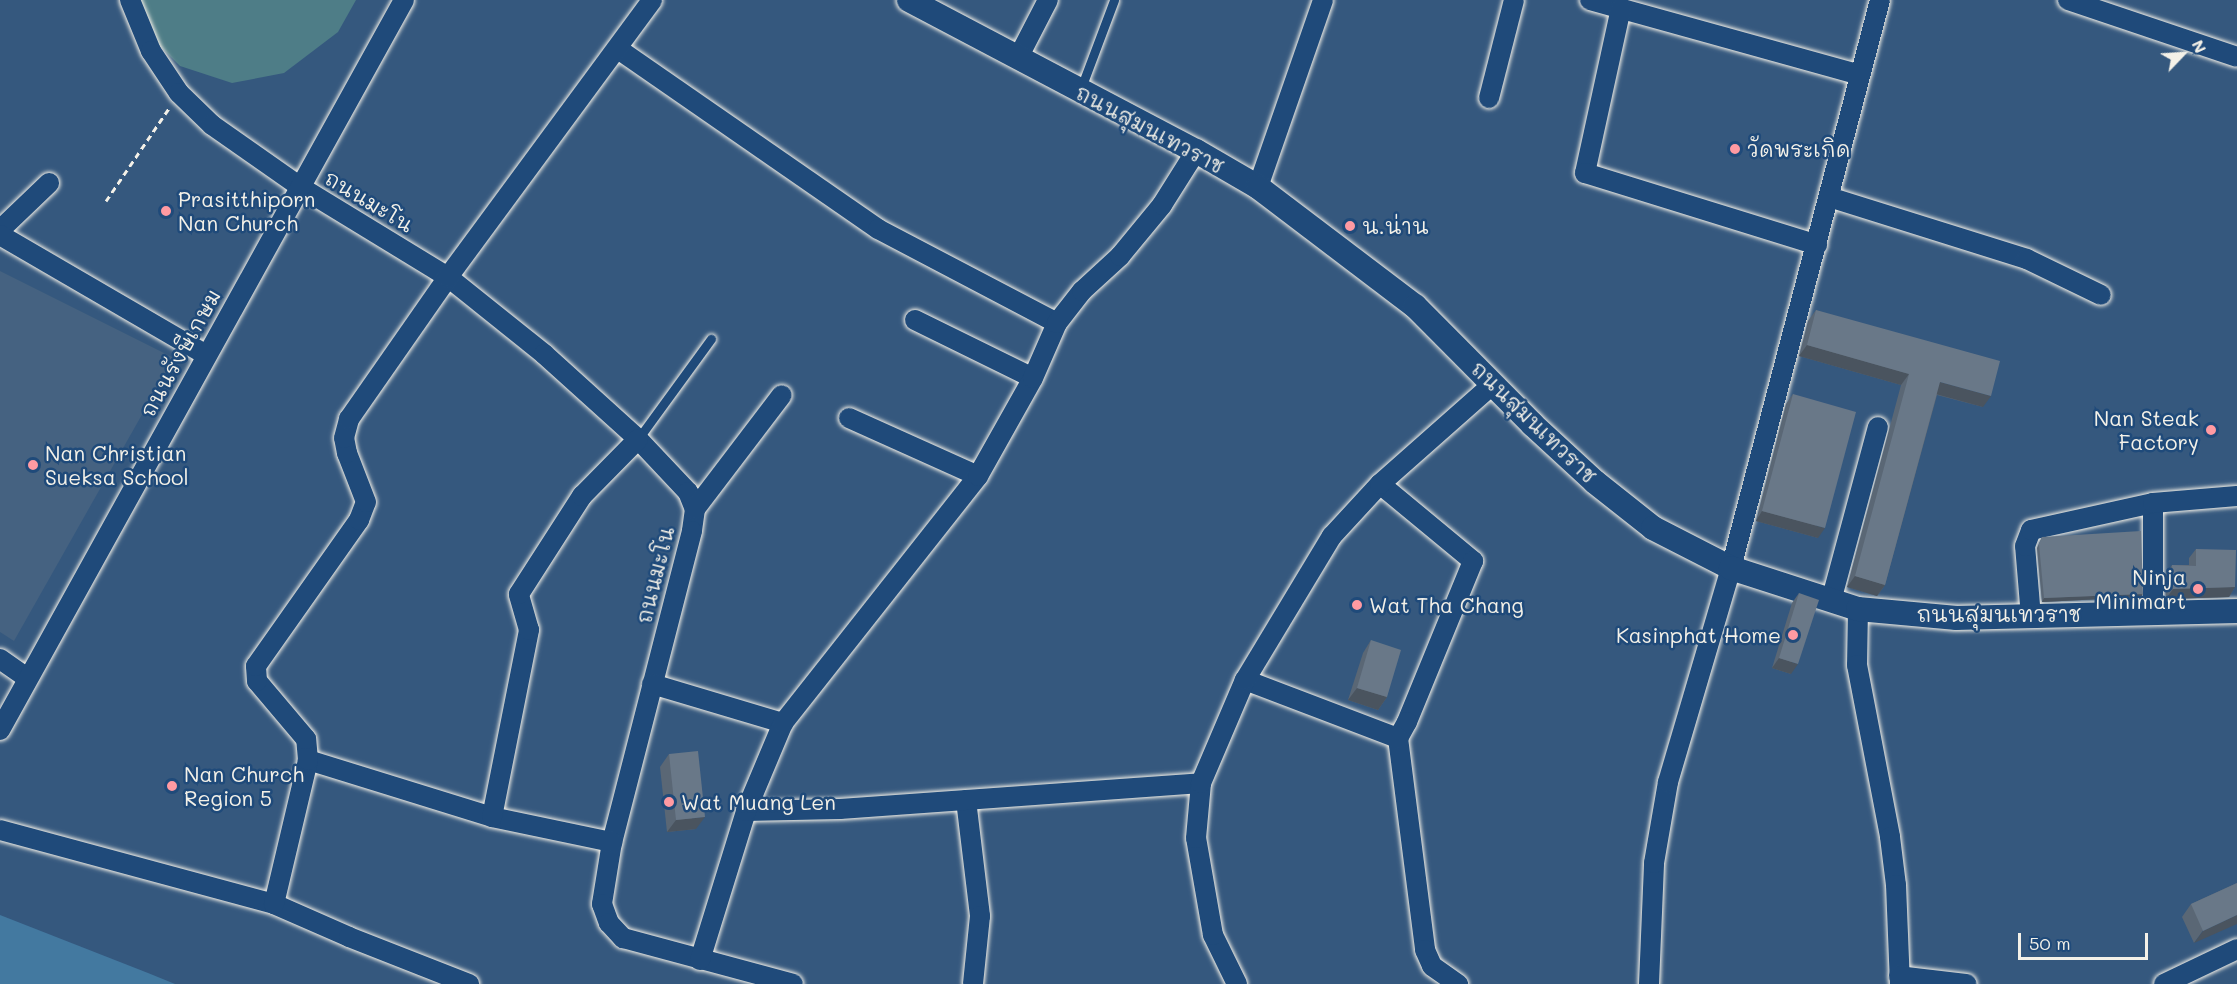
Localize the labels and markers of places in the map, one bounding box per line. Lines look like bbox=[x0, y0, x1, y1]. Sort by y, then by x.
place label: วัดพระเกิด bbox=[1747, 136, 1851, 162]
marker: วัดพระเกิด bbox=[1728, 142, 1742, 156]
place label: Prasitthiporn Nan Church bbox=[178, 186, 315, 236]
marker: Prasitthiporn Nan Church bbox=[159, 204, 173, 218]
place label: น.น่าน bbox=[1362, 213, 1429, 239]
marker: น.น่าน bbox=[1343, 219, 1357, 233]
place label: Nan Steak Factory bbox=[2094, 405, 2199, 455]
marker: Nan Steak Factory bbox=[2204, 423, 2218, 437]
place label: Nan Christian Sueksa School bbox=[45, 440, 189, 490]
marker: Nan Christian Sueksa School bbox=[26, 458, 40, 472]
place label: Ninja Minimart bbox=[2095, 564, 2186, 614]
marker: Ninja Minimart bbox=[2191, 582, 2205, 596]
place label: Wat Tha Chang bbox=[1369, 592, 1524, 618]
marker: Wat Tha Chang bbox=[1350, 598, 1364, 612]
place label: Kasinphat Home bbox=[1616, 622, 1781, 648]
marker: Kasinphat Home bbox=[1786, 628, 1800, 642]
place label: Nan Church Region 5 bbox=[184, 761, 304, 811]
marker: Nan Church Region 5 bbox=[165, 779, 179, 793]
place label: Wat Muang Len bbox=[681, 789, 836, 815]
marker: Wat Muang Len bbox=[662, 795, 676, 809]

